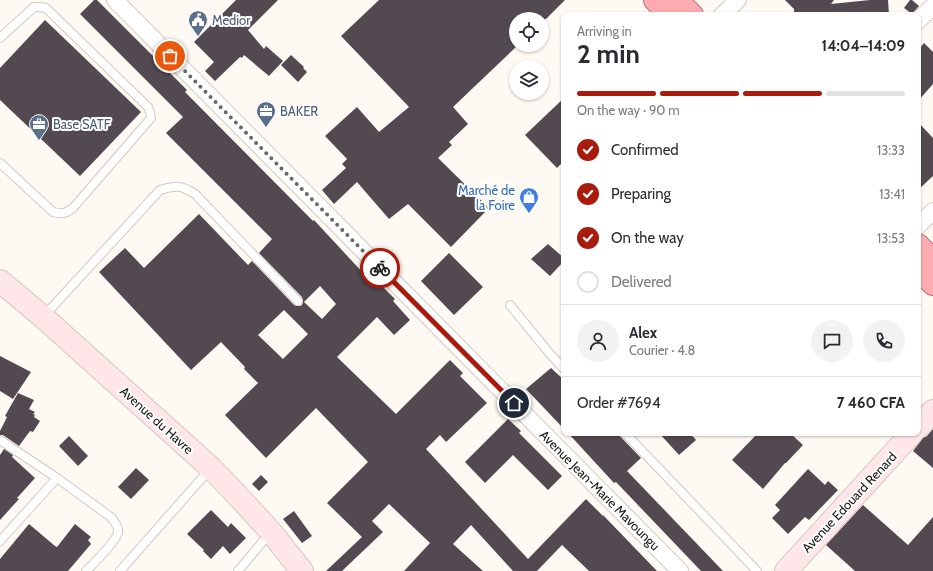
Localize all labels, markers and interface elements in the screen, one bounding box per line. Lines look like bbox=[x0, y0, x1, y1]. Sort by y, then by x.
public building icon: Medior bbox=[187, 9, 209, 37]
place label: Medior bbox=[212, 12, 251, 28]
map controls bbox=[509, 12, 549, 100]
button: locate bbox=[509, 12, 549, 52]
text: Arriving in bbox=[577, 23, 632, 39]
text: 14:04–14:09 bbox=[822, 37, 905, 55]
text: 2 min bbox=[577, 38, 640, 70]
pin bbox=[153, 39, 187, 73]
icon: bag bbox=[159, 45, 181, 67]
button: layers bbox=[509, 60, 549, 100]
office icon: BAKER bbox=[255, 100, 277, 128]
text: On the way · 90 m bbox=[577, 102, 680, 118]
place label: BAKER bbox=[280, 103, 318, 119]
office icon: Base SATF bbox=[28, 113, 50, 141]
place label: Base SATF bbox=[53, 116, 111, 132]
icon: check bbox=[577, 139, 599, 161]
text: Confirmed bbox=[611, 141, 679, 159]
text: 13:33 bbox=[877, 142, 905, 158]
place label: Marché de la Foire bbox=[458, 182, 515, 213]
icon: check bbox=[577, 183, 599, 205]
text: Preparing bbox=[611, 185, 671, 203]
shop icon: Marché de la Foire bbox=[518, 186, 540, 214]
text: 13:41 bbox=[879, 186, 905, 202]
icon: check bbox=[577, 227, 599, 249]
text: On the way bbox=[611, 229, 684, 247]
text: 13:53 bbox=[877, 230, 905, 246]
courier bbox=[360, 248, 400, 288]
icon: bike bbox=[369, 257, 391, 279]
text: Delivered bbox=[611, 273, 672, 291]
button: person bbox=[577, 320, 619, 362]
button: chat bbox=[811, 320, 853, 362]
button: phone bbox=[863, 320, 905, 362]
text: Alex bbox=[629, 324, 657, 342]
text: Courier · 4.8 bbox=[629, 342, 695, 358]
street label: Avenue du Havre bbox=[117, 383, 197, 457]
pin bbox=[497, 386, 531, 420]
icon: home bbox=[503, 392, 525, 414]
text: Order #7694 bbox=[577, 394, 661, 412]
text: 7 460 CFA bbox=[837, 394, 905, 412]
street label: Avenue Jean-Marie Mavoungu bbox=[537, 427, 664, 554]
street label: Avenue Edouard Renard bbox=[798, 448, 900, 556]

